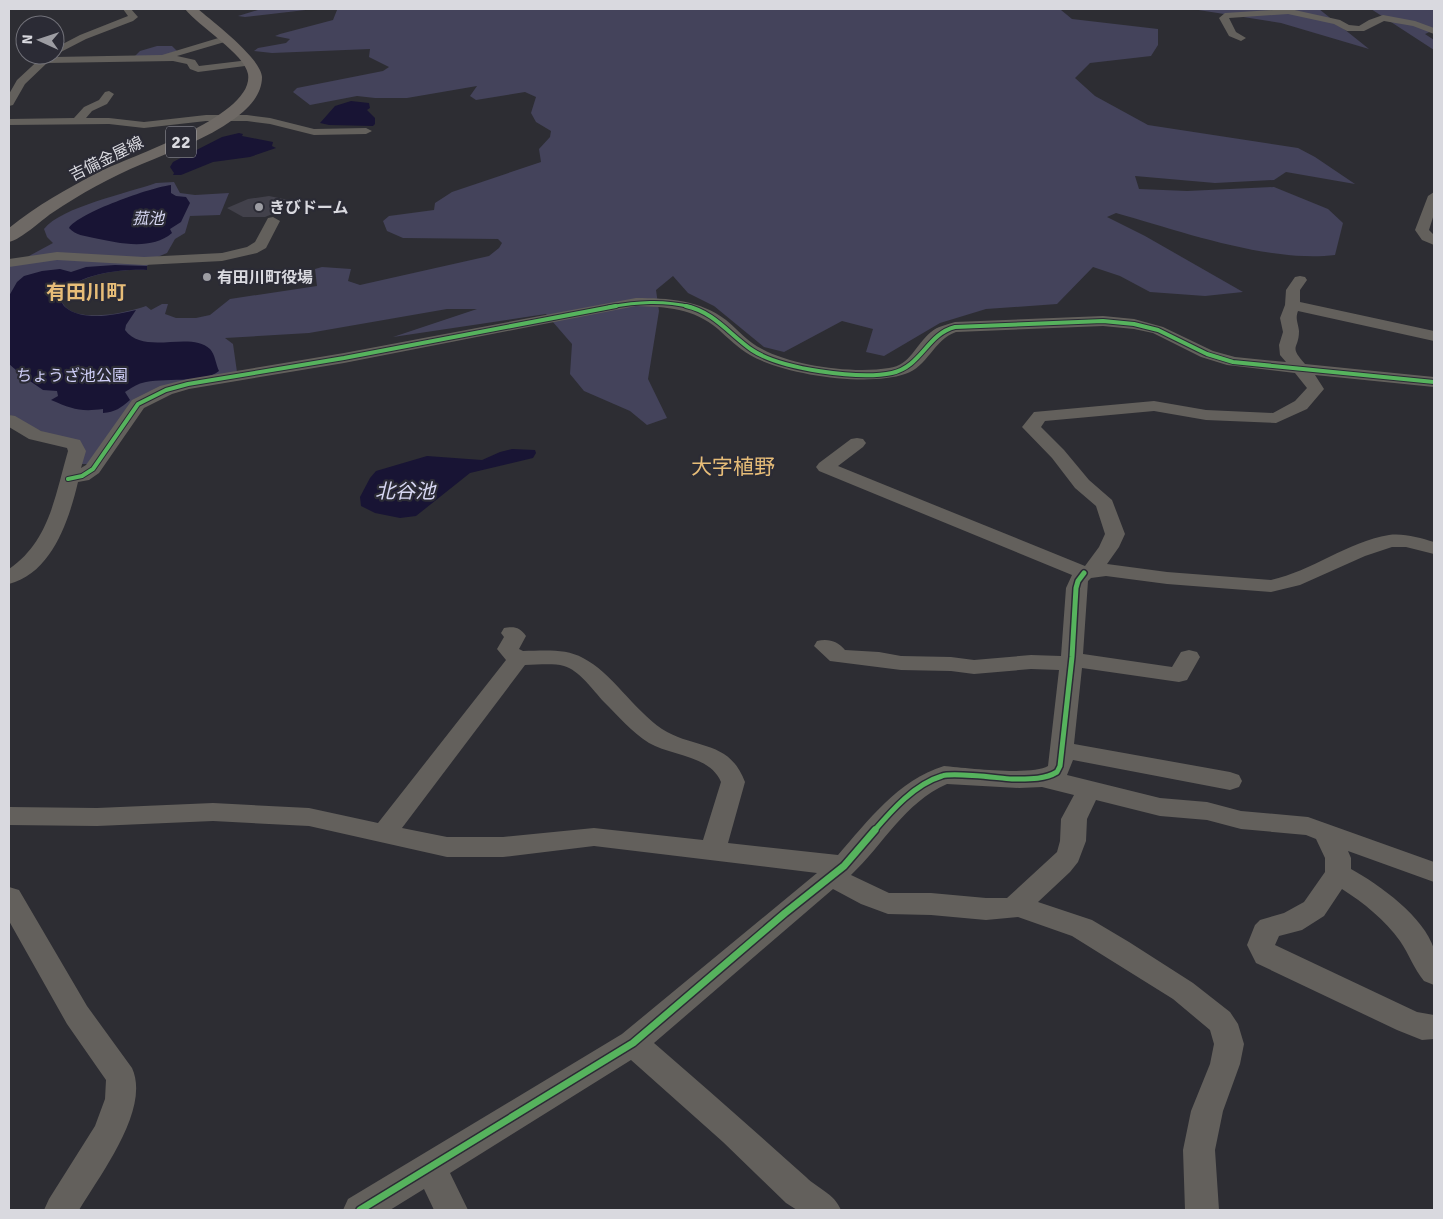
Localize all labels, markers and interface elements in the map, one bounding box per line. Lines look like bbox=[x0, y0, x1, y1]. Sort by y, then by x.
north arrow bbox=[15, 15, 65, 65]
text: N bbox=[19, 34, 36, 45]
road number: 22 bbox=[166, 126, 196, 158]
street label: 吉備金屋線 bbox=[66, 132, 147, 185]
place label: きびドーム bbox=[269, 198, 349, 218]
marker: きびドーム bbox=[253, 201, 265, 213]
water label: 菰池 bbox=[132, 209, 166, 229]
place label: 有田川町役場 bbox=[217, 268, 313, 288]
marker: 有田川町役場 bbox=[201, 271, 213, 283]
district label: 有田川町 bbox=[46, 280, 126, 305]
park label: ちょうざ池公園 bbox=[16, 366, 128, 386]
district label: 大字植野 bbox=[691, 454, 775, 480]
water label: 北谷池 bbox=[375, 479, 437, 504]

